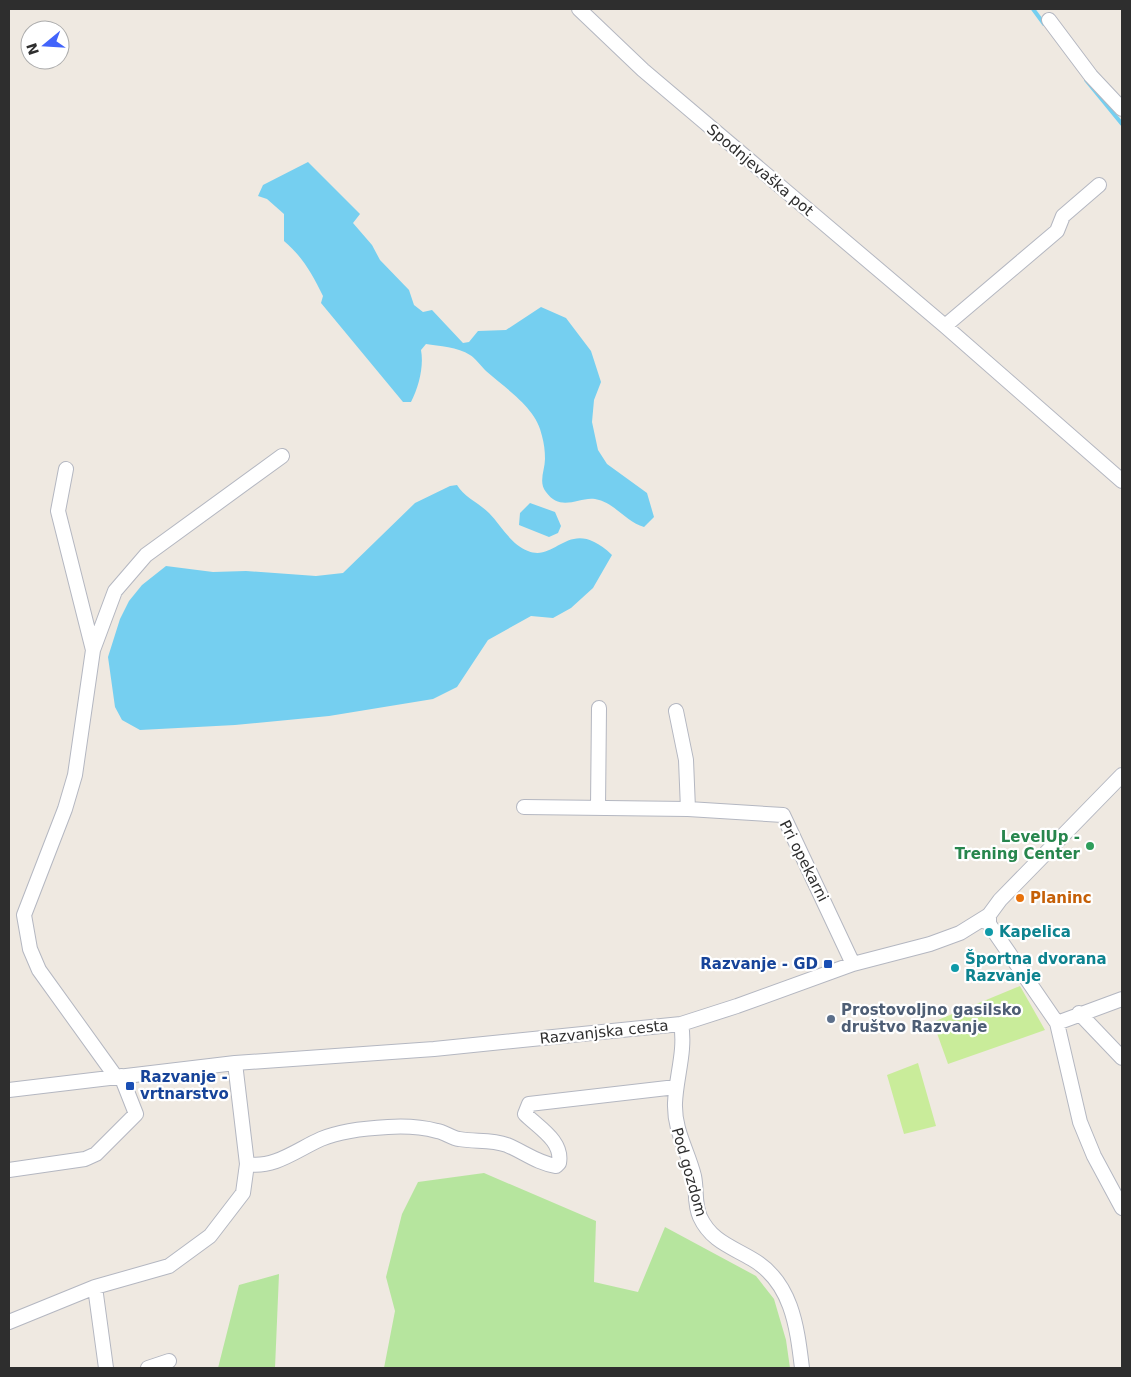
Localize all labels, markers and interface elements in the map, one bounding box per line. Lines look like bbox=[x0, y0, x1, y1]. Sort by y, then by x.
north arrow bbox=[20, 20, 70, 70]
text: N bbox=[23, 41, 42, 57]
street label: Spodnjevaška pot bbox=[703, 120, 817, 220]
street label: Pri opekarni bbox=[776, 817, 832, 905]
place label: LevelUp - Trening Center bbox=[955, 828, 1081, 863]
marker: LevelUp - Trening Center bbox=[1084, 840, 1096, 852]
place label: Planinc bbox=[1030, 889, 1092, 907]
marker: Planinc bbox=[1014, 892, 1026, 904]
place label: Kapelica bbox=[999, 923, 1071, 941]
marker: Kapelica bbox=[983, 926, 995, 938]
place label: Športna dvorana Razvanje bbox=[965, 949, 1107, 985]
place label: Razvanje - GD bbox=[700, 955, 818, 973]
marker: Razvanje - GD bbox=[822, 958, 834, 970]
marker: Športna dvorana Razvanje bbox=[949, 962, 961, 974]
place label: Prostovoljno gasilsko društvo Razvanje bbox=[841, 1001, 1022, 1036]
marker: Prostovoljno gasilsko društvo Razvanje bbox=[825, 1013, 837, 1025]
street label: Razvanjska cesta bbox=[539, 1016, 669, 1048]
place label: Razvanje - vrtnarstvo bbox=[140, 1068, 229, 1103]
marker: Razvanje - vrtnarstvo bbox=[124, 1080, 136, 1092]
street label: Pod gozdom bbox=[668, 1125, 710, 1219]

